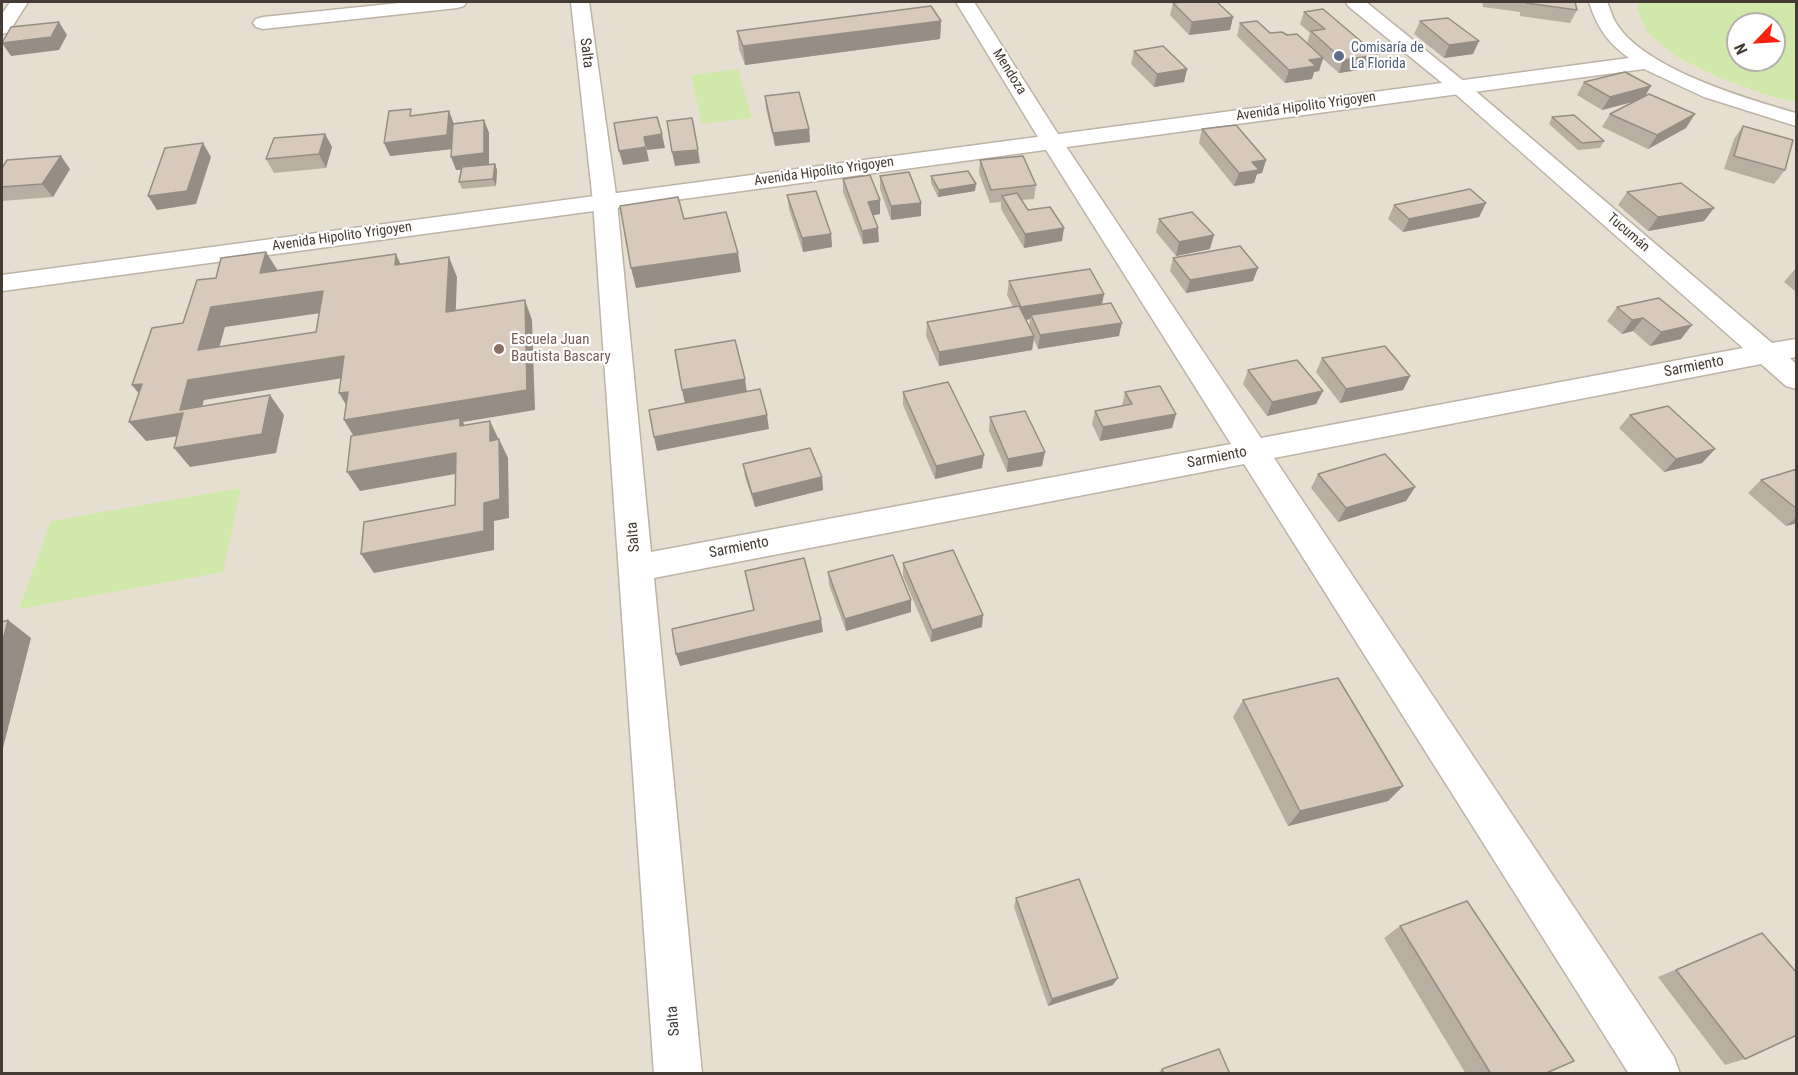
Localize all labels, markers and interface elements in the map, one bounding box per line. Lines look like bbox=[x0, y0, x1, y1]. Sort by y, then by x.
north arrow bbox=[1726, 12, 1786, 72]
street label: Salta bbox=[575, 37, 597, 69]
place label: Comisaría de La Florida bbox=[1351, 40, 1424, 72]
text: N bbox=[1730, 41, 1752, 57]
street label: Mendoza bbox=[988, 46, 1030, 98]
marker: Comisaría de La Florida bbox=[1332, 49, 1346, 63]
street label: Avenida Hipolito Yrigoyen bbox=[1235, 89, 1377, 125]
street label: Avenida Hipolito Yrigoyen bbox=[753, 154, 895, 190]
street label: Tucumán bbox=[1603, 210, 1653, 256]
street label: Avenida Hipolito Yrigoyen bbox=[271, 219, 413, 255]
place label: Escuela Juan Bautista Bascary bbox=[511, 331, 611, 366]
marker: Escuela Juan Bautista Bascary bbox=[492, 342, 506, 356]
street label: Sarmiento bbox=[1663, 352, 1725, 382]
street label: Sarmiento bbox=[1186, 443, 1248, 473]
street label: Salta bbox=[624, 521, 644, 553]
street label: Sarmiento bbox=[708, 533, 770, 563]
street label: Salta bbox=[664, 1005, 684, 1037]

